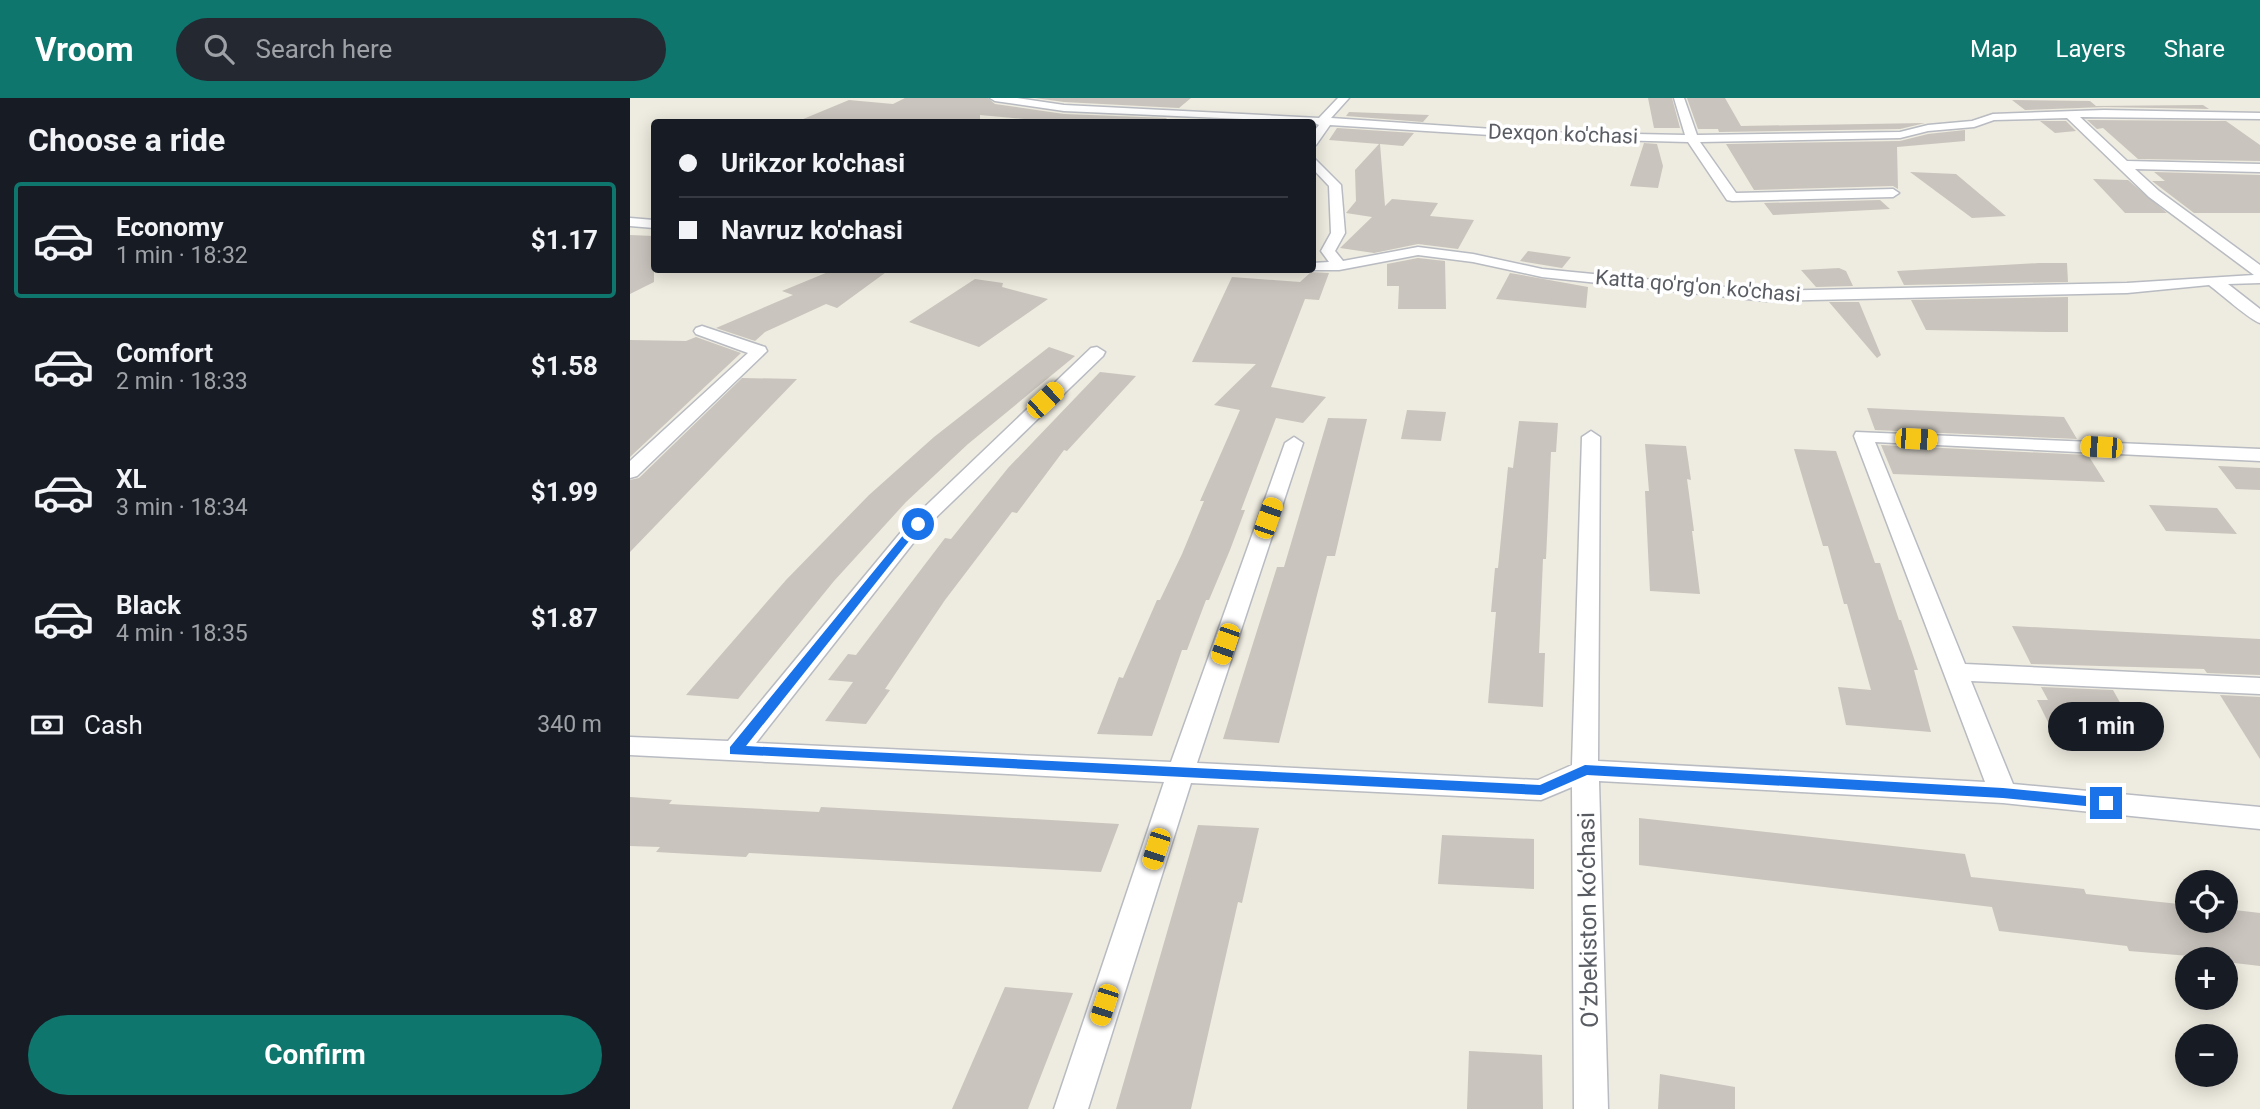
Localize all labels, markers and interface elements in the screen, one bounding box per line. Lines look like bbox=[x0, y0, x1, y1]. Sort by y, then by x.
search box bbox=[176, 18, 666, 81]
text: Vroom bbox=[35, 30, 134, 69]
icon: search bbox=[200, 30, 238, 68]
text: Search here bbox=[256, 34, 392, 64]
text: Map bbox=[1970, 35, 2018, 63]
text: Layers bbox=[2056, 35, 2126, 63]
text: Share bbox=[2164, 35, 2225, 63]
street label: Dexqon ko'chasi bbox=[1488, 119, 1638, 149]
text: Choose a ride bbox=[28, 121, 225, 159]
text: Urikzor ko'chasi bbox=[721, 148, 905, 178]
icon: car bbox=[32, 209, 95, 272]
text: Economy bbox=[116, 212, 223, 242]
text: Navruz ko'chasi bbox=[721, 215, 903, 245]
text: $1.17 bbox=[531, 225, 598, 255]
text: 1 min · 18:32 bbox=[116, 242, 248, 269]
street label: Katta qo'rg'on ko'chasi bbox=[1594, 265, 1802, 307]
icon: car bbox=[32, 335, 95, 398]
text: Comfort bbox=[116, 338, 213, 368]
text: $1.58 bbox=[531, 351, 598, 381]
text: 2 min · 18:33 bbox=[116, 368, 248, 395]
car bbox=[1023, 378, 1068, 422]
car bbox=[1895, 427, 1938, 451]
car bbox=[2080, 435, 2123, 459]
icon: car bbox=[32, 461, 95, 524]
text: XL bbox=[116, 464, 147, 494]
text: $1.99 bbox=[531, 477, 598, 507]
text: 3 min · 18:34 bbox=[116, 494, 248, 521]
car bbox=[1252, 495, 1285, 541]
route start bbox=[902, 508, 934, 540]
icon: car bbox=[32, 587, 95, 650]
text: Black bbox=[116, 590, 181, 620]
text: $1.87 bbox=[531, 603, 598, 633]
text: 4 min · 18:35 bbox=[116, 620, 248, 647]
car bbox=[1209, 621, 1242, 667]
callout: 1 min bbox=[2048, 702, 2164, 750]
icon: cash bbox=[28, 706, 66, 744]
text: Cash bbox=[84, 710, 143, 740]
text: 340 m bbox=[537, 711, 602, 738]
text: 1 min bbox=[2077, 713, 2135, 740]
route end bbox=[2090, 787, 2122, 819]
street label: O‘zbekiston ko‘chasi bbox=[1572, 812, 1604, 1028]
car bbox=[1140, 826, 1173, 872]
map controls bbox=[2175, 870, 2238, 1087]
button: locate bbox=[2175, 870, 2238, 933]
button: + bbox=[2175, 947, 2238, 1010]
car bbox=[1088, 982, 1121, 1028]
button: Confirm bbox=[28, 1015, 602, 1095]
button: − bbox=[2175, 1024, 2238, 1087]

